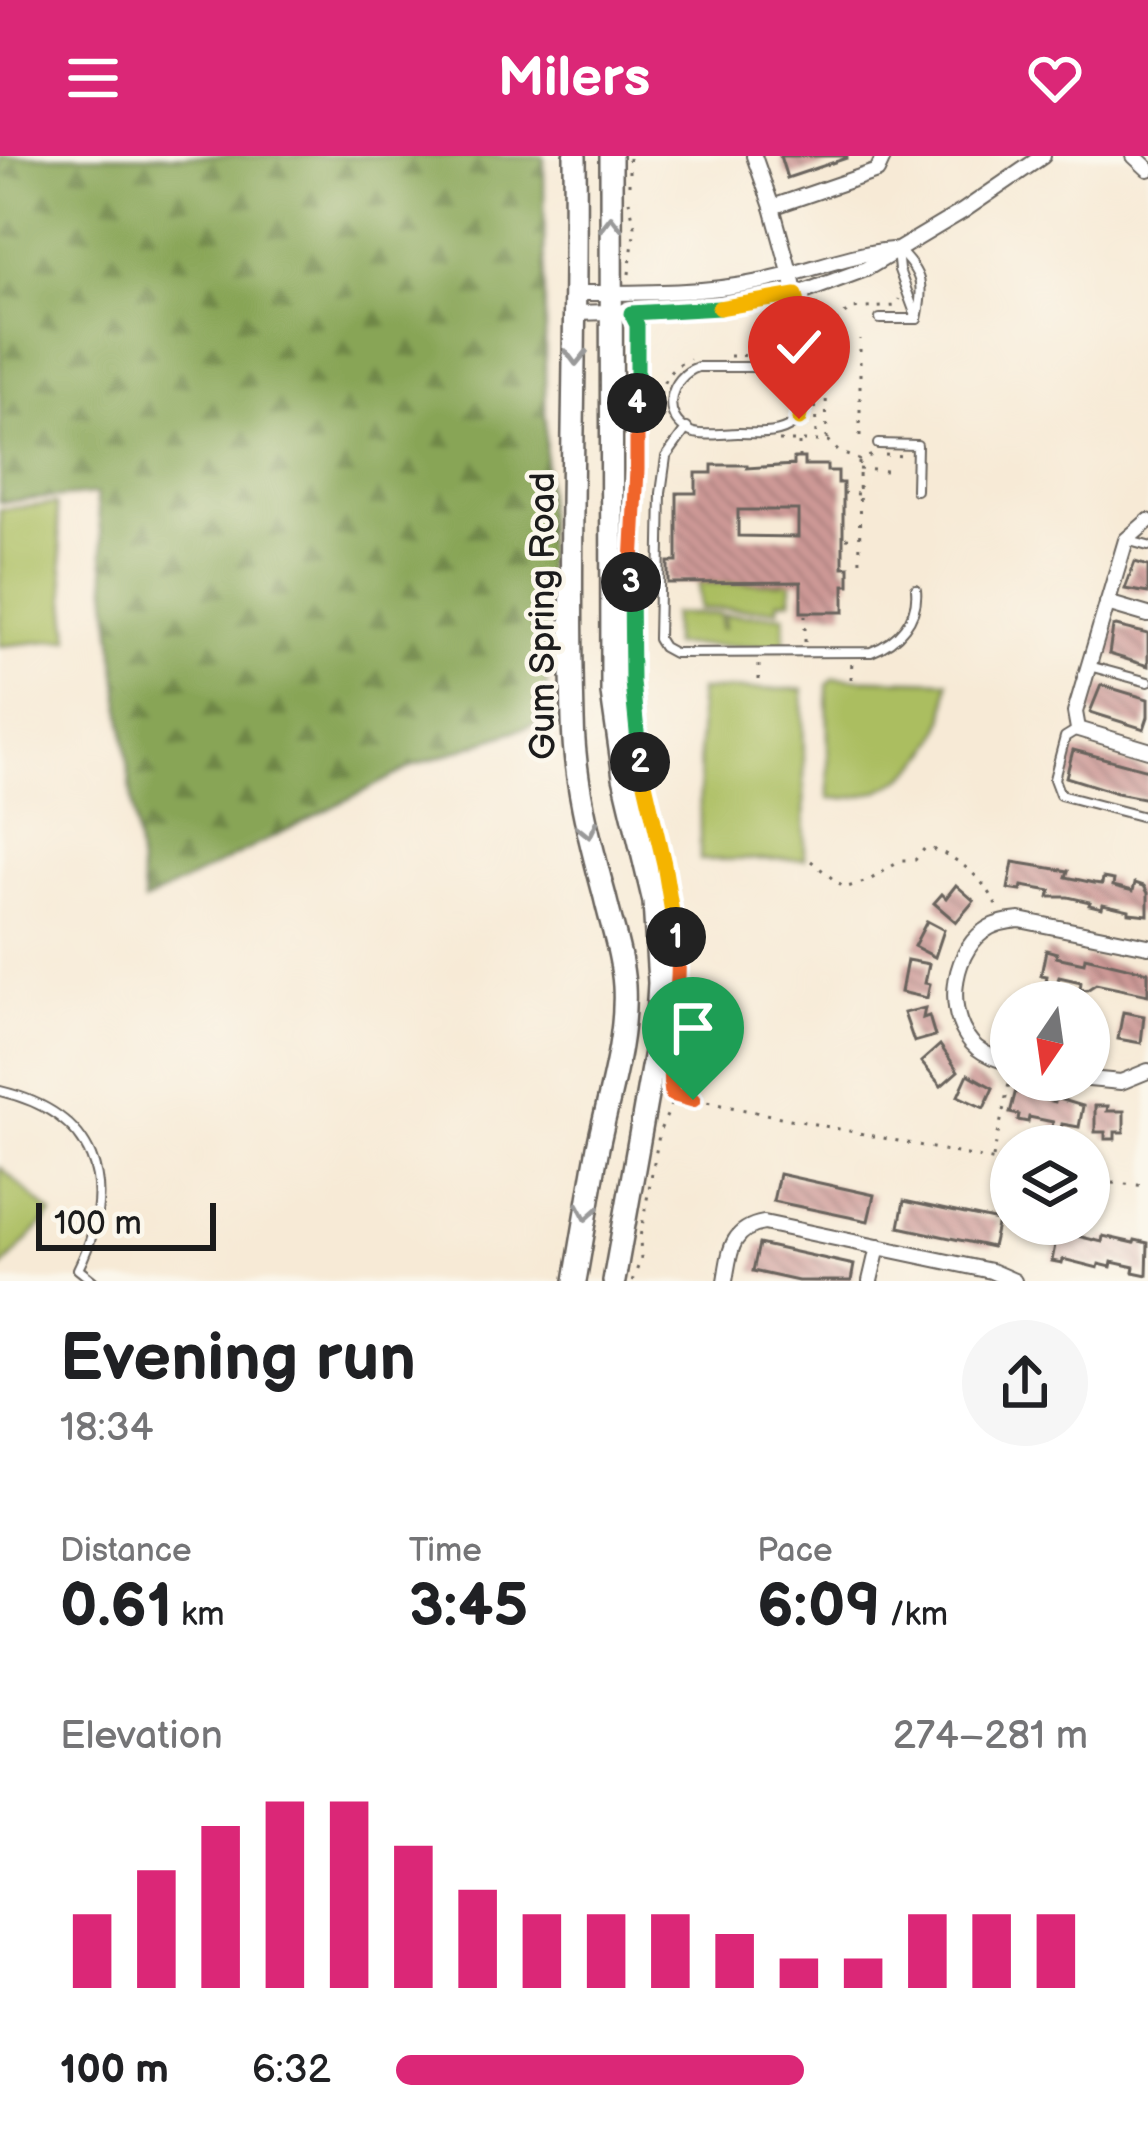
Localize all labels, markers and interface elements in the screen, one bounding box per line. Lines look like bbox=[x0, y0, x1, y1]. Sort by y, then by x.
icon: menu bbox=[60, 45, 126, 111]
icon: heart bbox=[1022, 45, 1088, 111]
text: Milers bbox=[498, 46, 650, 111]
one-way arrow bbox=[598, 214, 624, 232]
pin bbox=[748, 296, 850, 419]
icon: check bbox=[766, 314, 832, 380]
one-way arrow bbox=[563, 349, 589, 367]
pin: 4 bbox=[607, 373, 667, 433]
text: 4 bbox=[627, 383, 647, 423]
street label: Gum Spring Road bbox=[522, 472, 565, 760]
pin: 3 bbox=[601, 552, 661, 612]
text: 3 bbox=[621, 562, 641, 602]
pin: 2 bbox=[610, 732, 670, 792]
text: 2 bbox=[630, 742, 650, 782]
one-way arrow bbox=[574, 819, 599, 839]
pin: 1 bbox=[646, 907, 706, 967]
text: 1 bbox=[669, 917, 683, 957]
pin bbox=[642, 977, 744, 1100]
north arrow bbox=[990, 981, 1110, 1101]
map controls bbox=[990, 981, 1110, 1245]
icon: arrive bbox=[660, 995, 726, 1061]
button: layers bbox=[990, 1125, 1110, 1245]
scale bar bbox=[36, 1197, 216, 1250]
one-way arrow bbox=[576, 1201, 601, 1221]
text: 100 m bbox=[54, 1204, 142, 1244]
text: Evening run bbox=[60, 1320, 416, 1399]
button: share bbox=[962, 1320, 1088, 1446]
text: 18:34 bbox=[60, 1405, 153, 1452]
text: Distance bbox=[60, 1531, 192, 1571]
text: Time bbox=[409, 1531, 482, 1571]
text: Pace bbox=[757, 1531, 833, 1571]
text: 0.61 bbox=[60, 1571, 172, 1643]
text: 3:45 bbox=[409, 1571, 528, 1643]
text: 6:09 bbox=[757, 1571, 881, 1643]
text: km bbox=[172, 1595, 225, 1635]
text: /km bbox=[881, 1595, 948, 1635]
text: Elevation bbox=[60, 1713, 223, 1760]
text: 274–281 m bbox=[893, 1713, 1088, 1760]
text: 100 m bbox=[60, 2047, 169, 2094]
text: 6:32 bbox=[252, 2047, 331, 2094]

